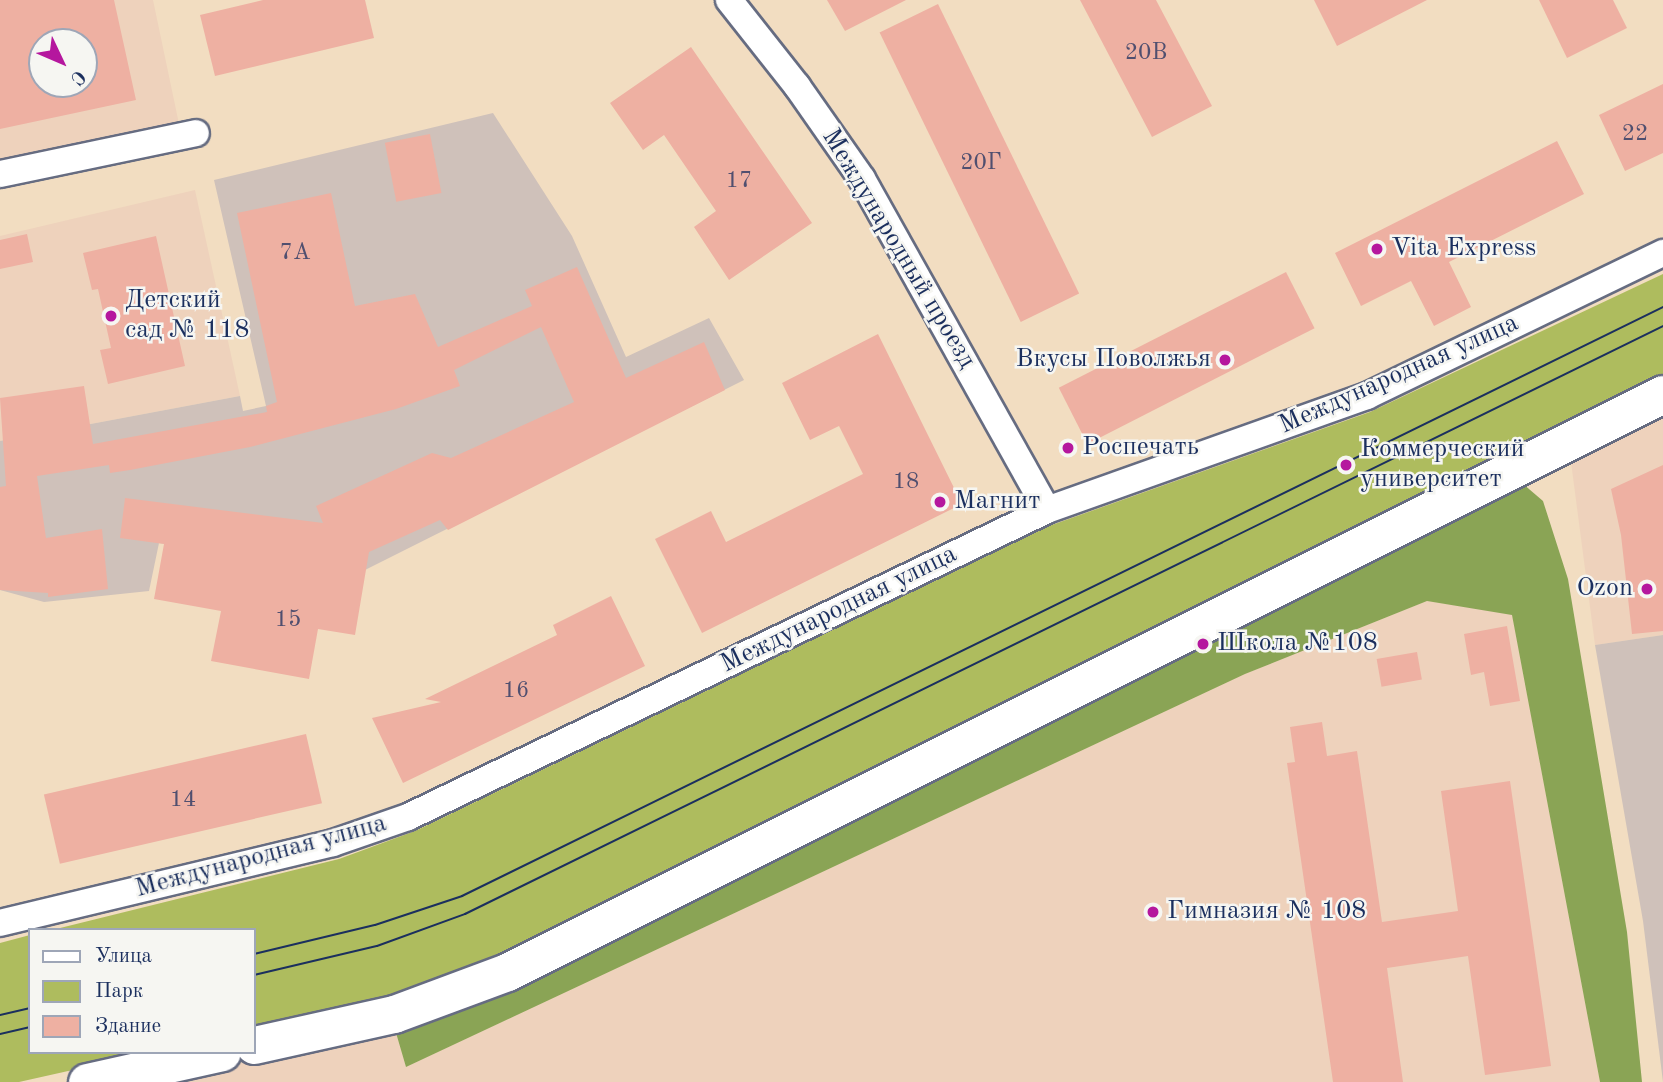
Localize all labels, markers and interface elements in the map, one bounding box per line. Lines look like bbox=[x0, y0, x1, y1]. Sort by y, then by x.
north arrow bbox=[28, 28, 98, 98]
house number: 20В bbox=[1125, 39, 1167, 67]
text: С bbox=[66, 65, 88, 88]
house number: 22 bbox=[1622, 120, 1648, 148]
street label: Международный проезд bbox=[814, 124, 982, 374]
house number: 20Г bbox=[960, 149, 1002, 177]
house number: 17 bbox=[726, 167, 752, 195]
place label: Vita Express bbox=[1391, 233, 1536, 265]
house number: 7А bbox=[280, 239, 310, 267]
marker: Vita Express bbox=[1369, 241, 1385, 257]
place label: Детский сад № 118 bbox=[125, 285, 249, 346]
marker: Детский сад № 118 bbox=[103, 308, 119, 324]
street label: Международная улица bbox=[1274, 308, 1524, 442]
place label: Вкусы Поволжья bbox=[1016, 344, 1211, 376]
marker: Вкусы Поволжья bbox=[1217, 352, 1233, 368]
place label: Роспечать bbox=[1082, 432, 1199, 464]
place label: Коммерческий университет bbox=[1360, 434, 1525, 496]
marker: Роспечать bbox=[1060, 440, 1076, 456]
marker: Коммерческий университет bbox=[1338, 457, 1354, 473]
house number: 18 bbox=[893, 468, 919, 496]
place label: Магнит bbox=[954, 486, 1040, 518]
marker: Магнит bbox=[932, 494, 948, 510]
street label: Международная улица bbox=[716, 539, 962, 681]
place label: Ozon bbox=[1576, 573, 1633, 605]
marker: Ozon bbox=[1639, 581, 1655, 597]
house number: 15 bbox=[275, 606, 301, 634]
place label: Школа №108 bbox=[1217, 628, 1378, 660]
marker: Школа №108 bbox=[1195, 636, 1211, 652]
house number: 16 bbox=[503, 677, 529, 705]
house number: 14 bbox=[170, 786, 196, 814]
street label: Международная улица bbox=[132, 808, 390, 906]
place label: Гимназия № 108 bbox=[1167, 896, 1366, 928]
marker: Гимназия № 108 bbox=[1145, 904, 1161, 920]
legend bbox=[28, 928, 256, 1054]
text: Улица bbox=[95, 946, 152, 967]
text: Парк bbox=[95, 981, 143, 1002]
text: Здание bbox=[95, 1016, 161, 1037]

